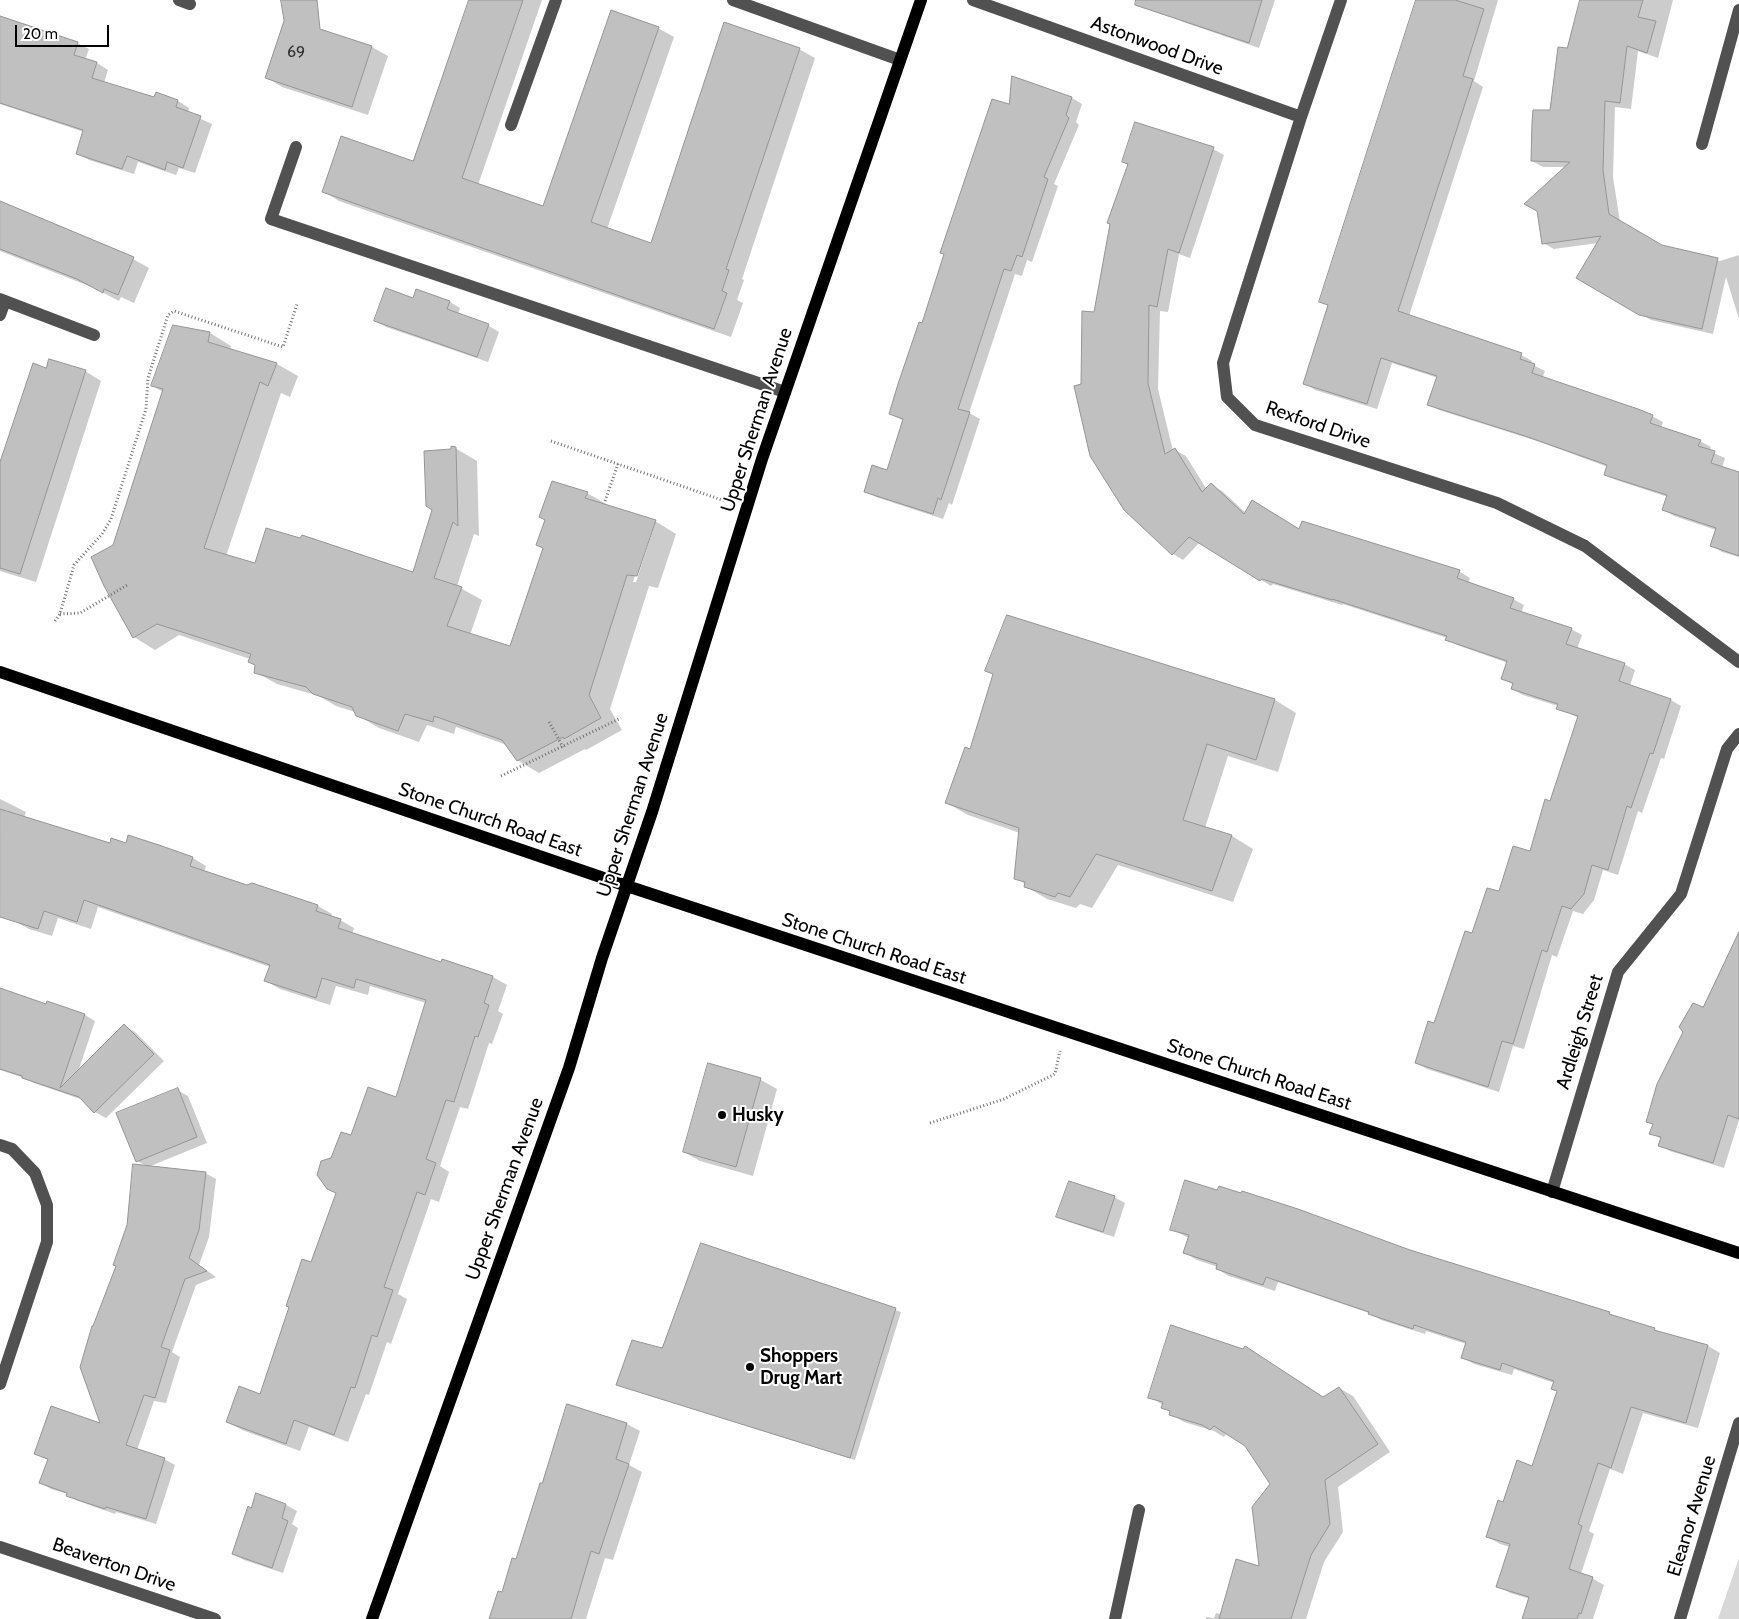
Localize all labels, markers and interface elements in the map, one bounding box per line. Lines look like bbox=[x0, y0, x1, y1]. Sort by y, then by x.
street label: Astonwood Drive bbox=[1088, 12, 1226, 80]
scale bar bbox=[18, 15, 111, 47]
text: 20 m bbox=[23, 25, 58, 43]
house number: 69 bbox=[287, 42, 305, 62]
street label: Upper Sherman Avenue bbox=[716, 325, 798, 515]
street label: Rexford Drive bbox=[1263, 396, 1373, 454]
street label: Upper Sherman Avenue bbox=[592, 710, 674, 900]
street label: Stone Church Road East bbox=[395, 778, 585, 862]
street label: Stone Church Road East bbox=[779, 908, 969, 990]
street label: Ardleigh Street bbox=[1552, 972, 1608, 1092]
street label: Stone Church Road East bbox=[1164, 1034, 1354, 1116]
street label: Upper Sherman Avenue bbox=[461, 1095, 549, 1283]
place label: Husky bbox=[732, 1104, 784, 1126]
marker: Husky bbox=[716, 1109, 728, 1121]
place label: Shoppers Drug Mart bbox=[760, 1345, 842, 1389]
marker: Shoppers Drug Mart bbox=[744, 1361, 756, 1373]
street label: Eleanor Avenue bbox=[1663, 1453, 1721, 1579]
street label: Beaverton Drive bbox=[49, 1533, 179, 1597]

